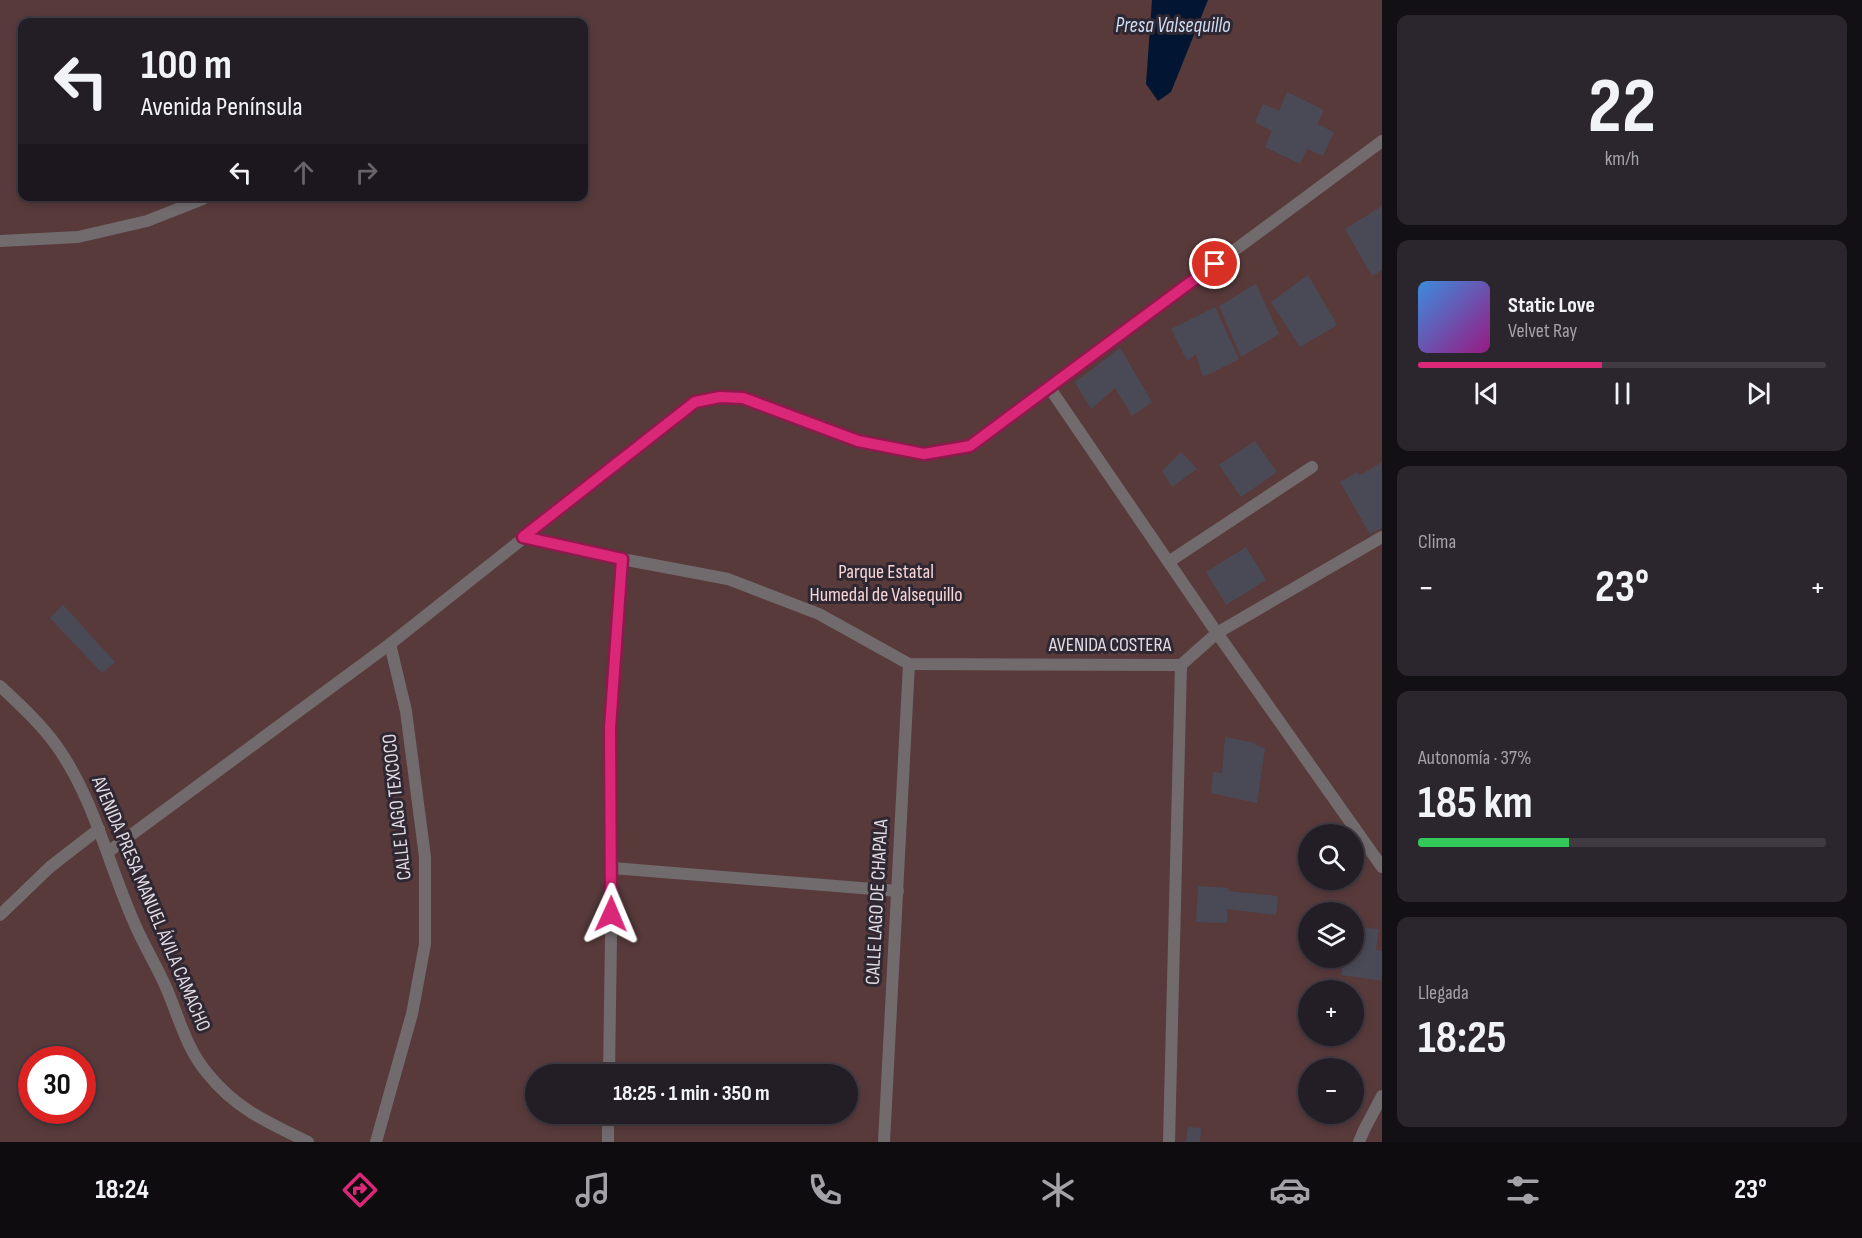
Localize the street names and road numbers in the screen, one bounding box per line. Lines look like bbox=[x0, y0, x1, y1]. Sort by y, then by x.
street label: AVENIDA COSTERA bbox=[1048, 633, 1172, 657]
street label: CALLE LAGO TEXCOCO bbox=[377, 733, 417, 881]
street label: AVENIDA PRESA MANUEL ÁVILA CAMACHO bbox=[86, 772, 216, 1035]
street label: CALLE LAGO DE CHAPALA bbox=[861, 818, 893, 985]

